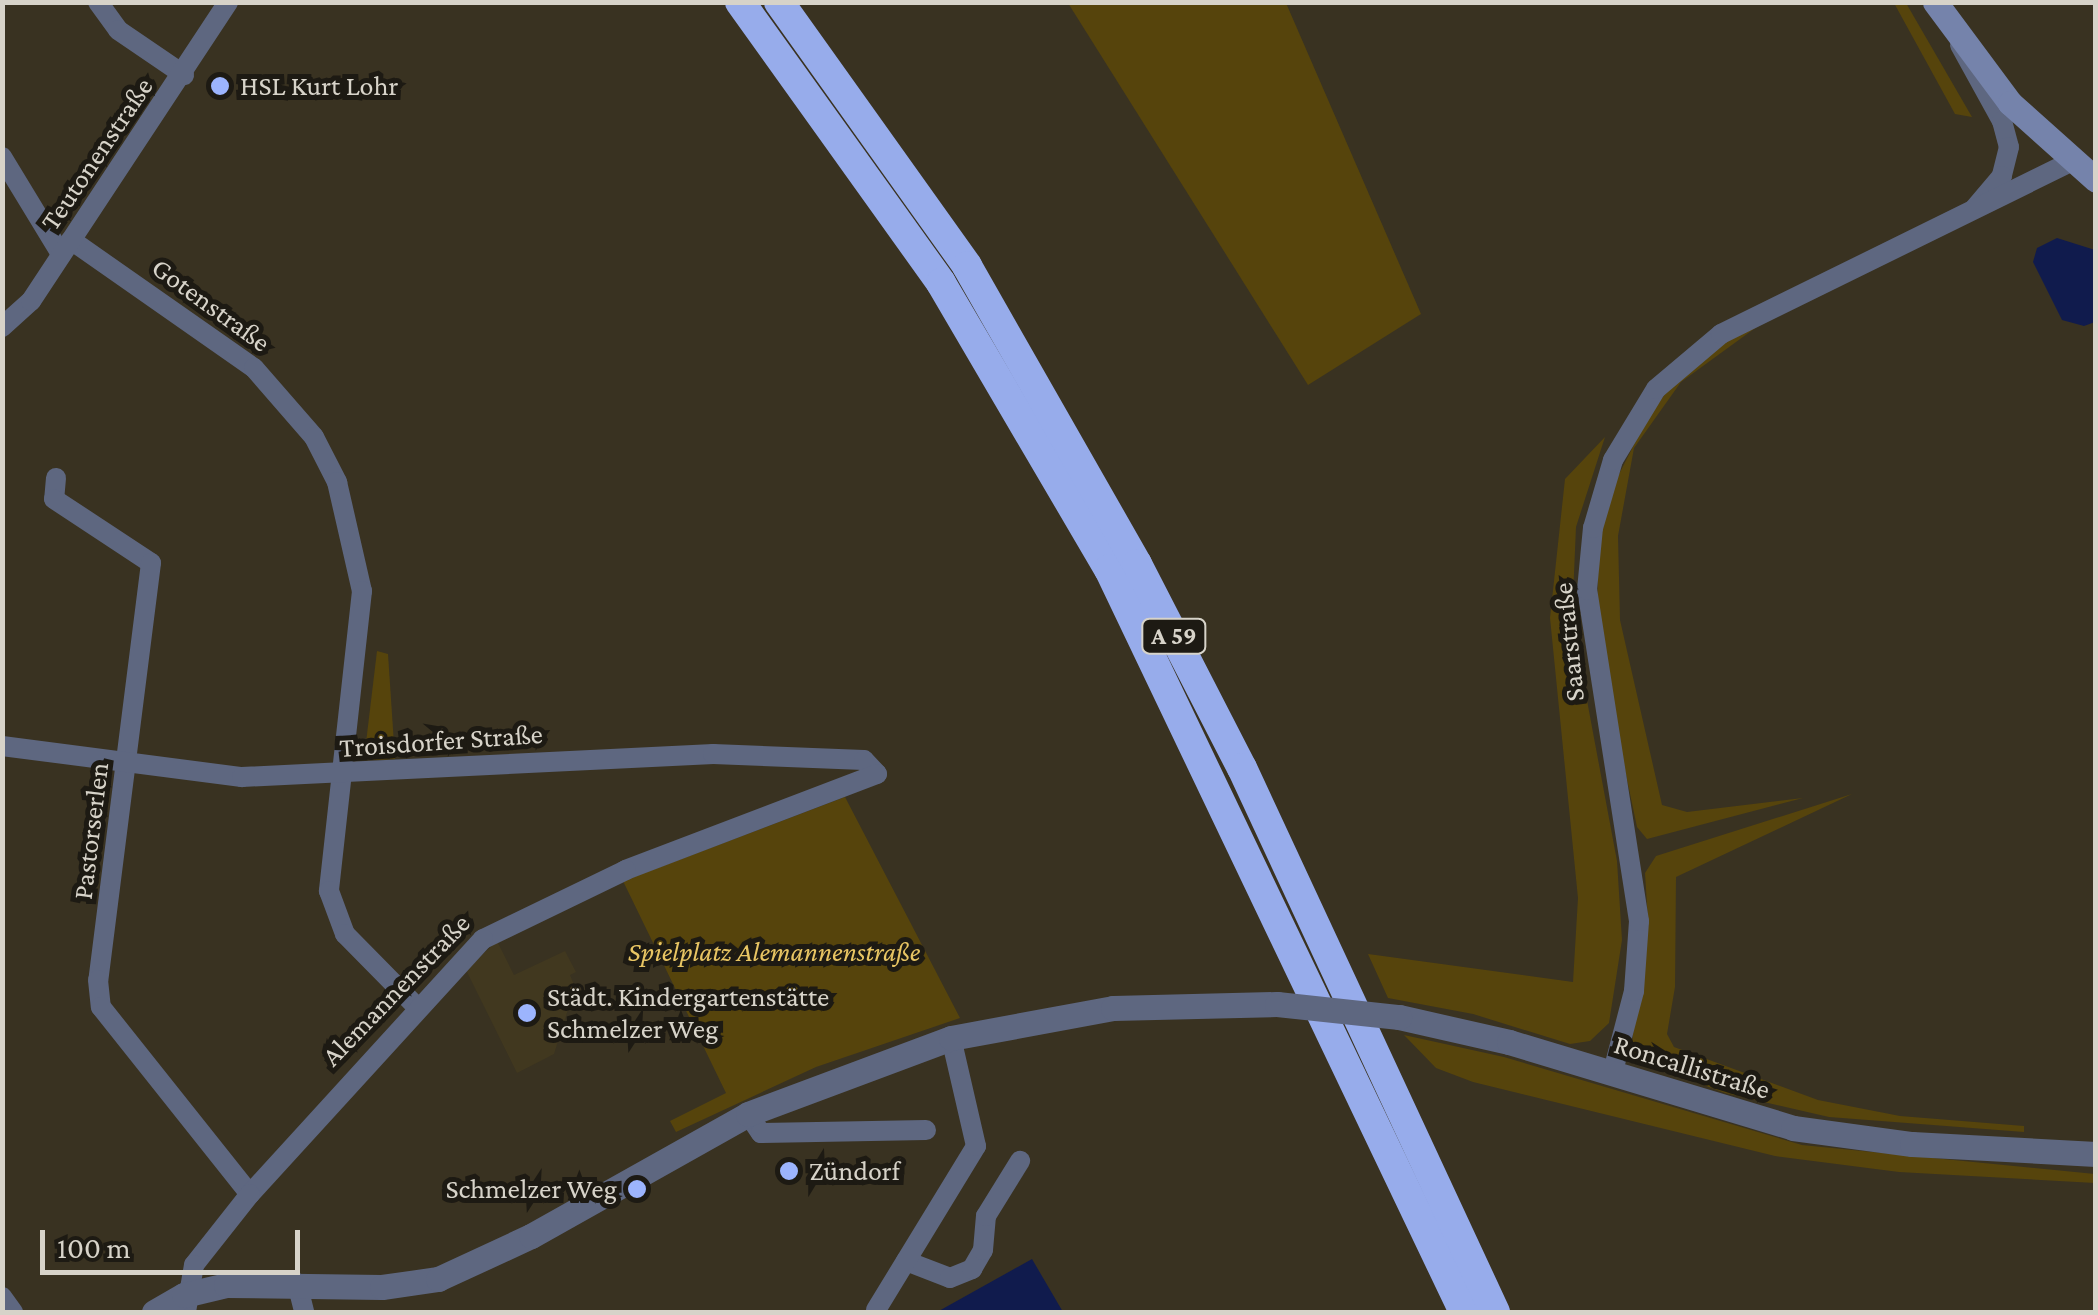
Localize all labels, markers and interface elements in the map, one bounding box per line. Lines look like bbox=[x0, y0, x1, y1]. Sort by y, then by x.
place label: HSL Kurt Lohr bbox=[240, 69, 398, 103]
street label: Teutonenstraße bbox=[34, 71, 160, 237]
marker: HSL Kurt Lohr bbox=[209, 75, 231, 97]
street label: Gotenstraße bbox=[145, 251, 277, 359]
street label: Saarstraße bbox=[1546, 581, 1592, 703]
road number: A 59 bbox=[1139, 616, 1209, 656]
street label: Troisdorfer Straße bbox=[338, 717, 544, 765]
street label: Pastorserlen bbox=[66, 760, 116, 902]
street label: Alemannenstraße bbox=[315, 907, 477, 1073]
park label: Spielplatz Alemannenstraße bbox=[628, 935, 920, 969]
place label: Städt. Kindergartenstätte Schmelzer Weg bbox=[547, 980, 829, 1046]
marker: Städt. Kindergartenstätte Schmelzer Weg bbox=[516, 1002, 538, 1024]
street label: Roncallistraße bbox=[1610, 1027, 1774, 1107]
place label: Zündorf bbox=[809, 1154, 900, 1188]
marker: Zündorf bbox=[778, 1160, 800, 1182]
place label: Schmelzer Weg bbox=[445, 1172, 617, 1206]
marker: Schmelzer Weg bbox=[626, 1178, 648, 1200]
scale bar bbox=[45, 1210, 305, 1272]
text: 100 m bbox=[57, 1231, 131, 1264]

